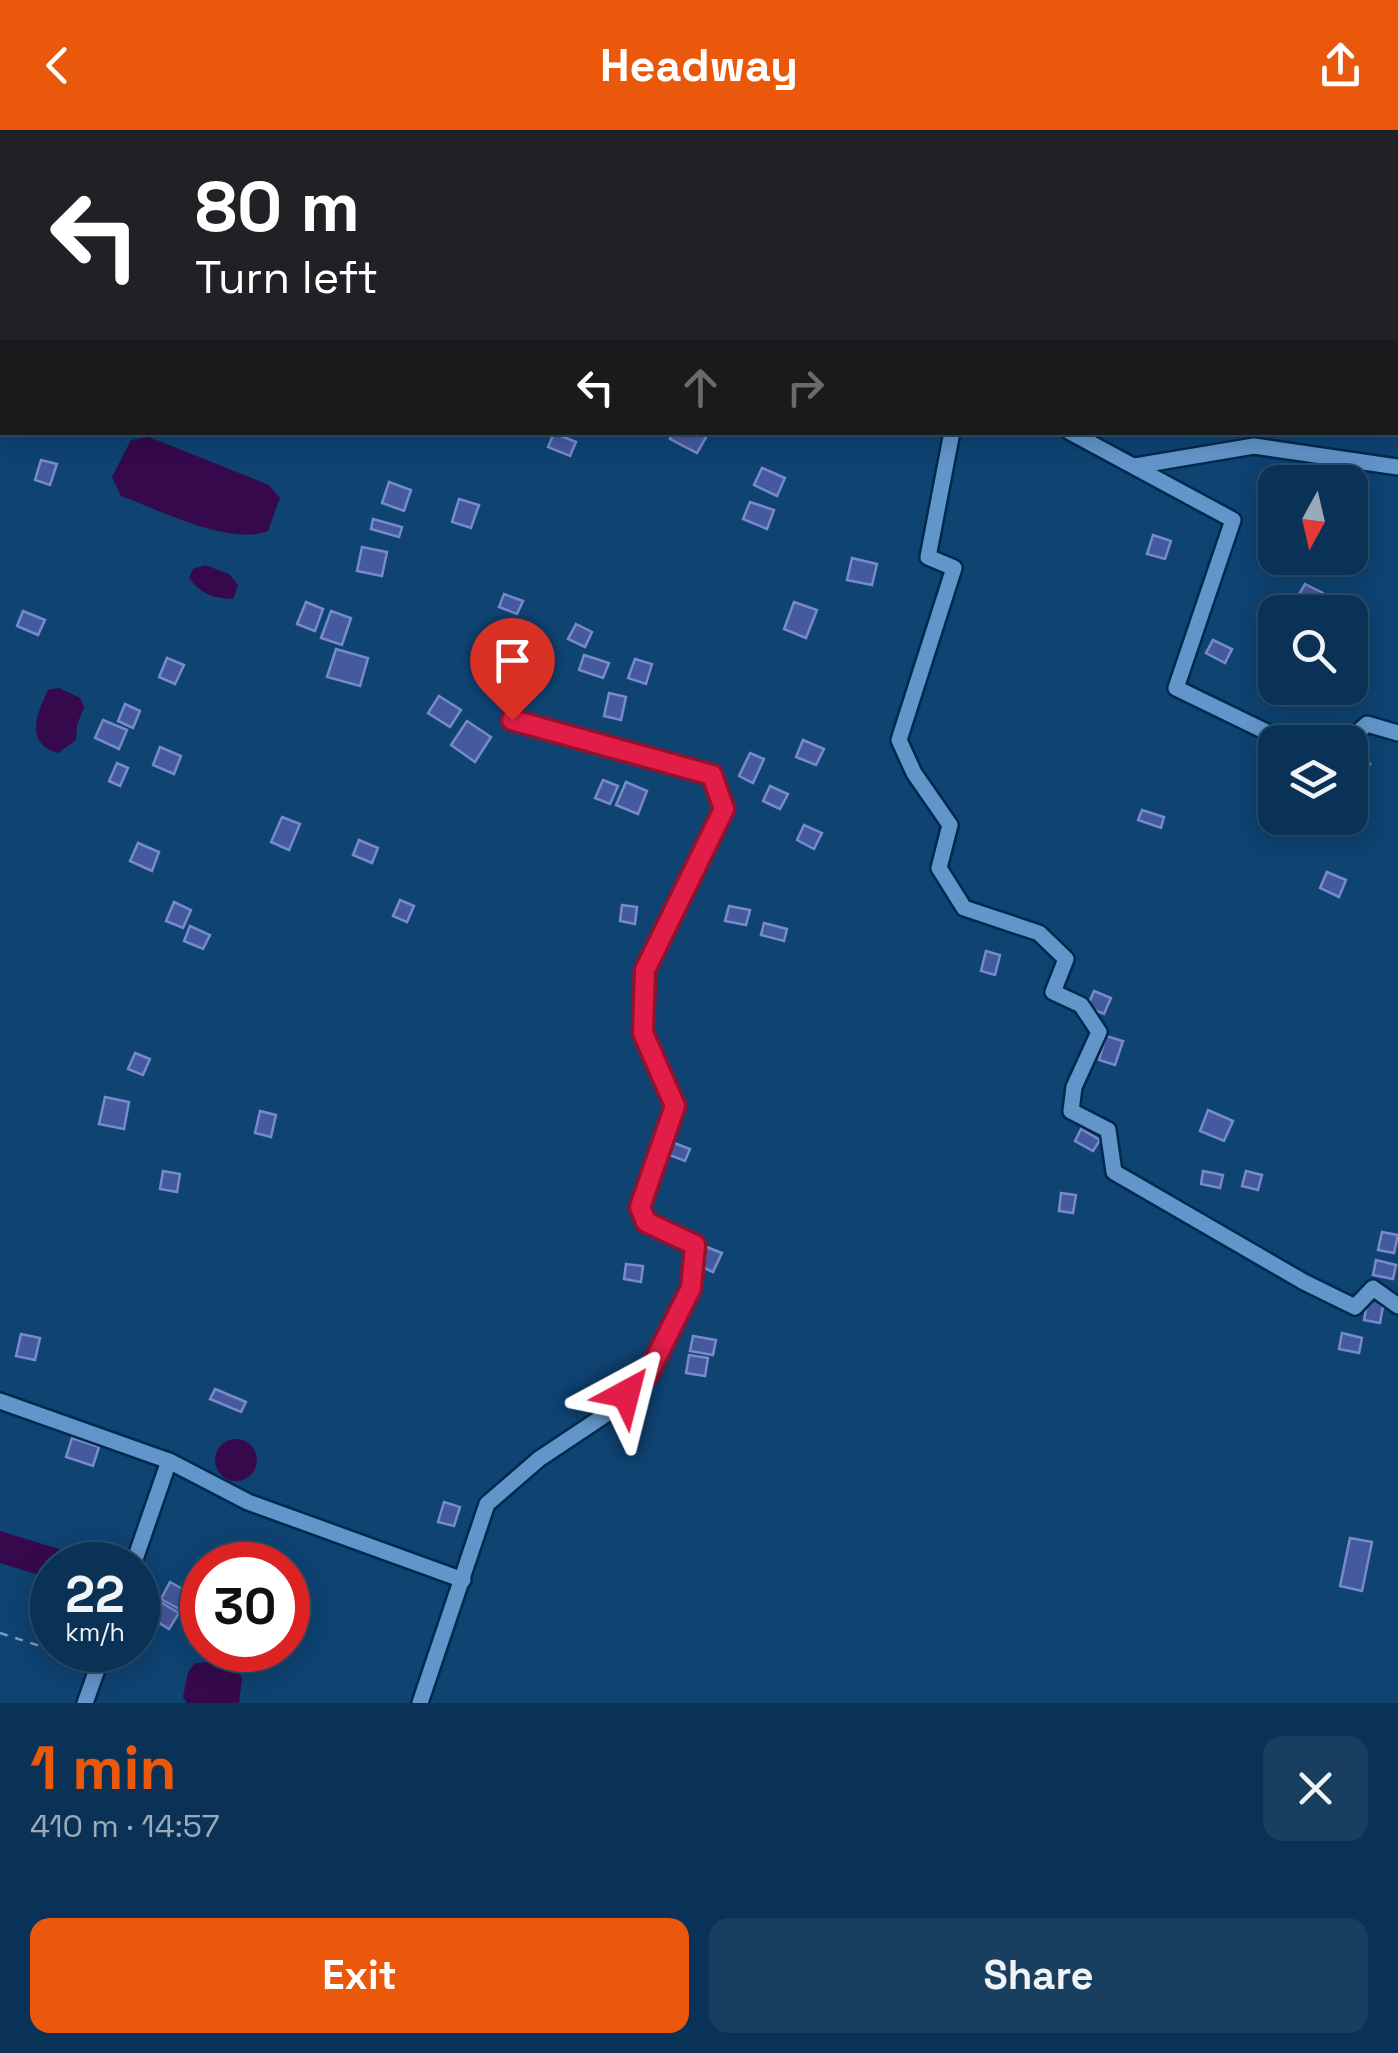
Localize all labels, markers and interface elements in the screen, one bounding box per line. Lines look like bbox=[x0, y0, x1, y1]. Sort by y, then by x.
text: Headway bbox=[600, 37, 798, 94]
icon: back bbox=[30, 38, 85, 93]
icon: share bbox=[1313, 38, 1368, 93]
text: 80 m bbox=[195, 162, 360, 251]
icon: left bbox=[30, 170, 160, 300]
text: Turn left bbox=[195, 249, 378, 306]
icon: left bbox=[568, 360, 623, 415]
icon: ahead bbox=[673, 360, 728, 415]
icon: right bbox=[778, 360, 833, 415]
north arrow bbox=[1258, 465, 1368, 575]
map controls bbox=[1258, 465, 1368, 835]
button: search bbox=[1258, 595, 1368, 705]
pin bbox=[470, 618, 555, 721]
icon: arrive bbox=[485, 633, 540, 688]
button: layers bbox=[1258, 725, 1368, 835]
position arrow bbox=[574, 1342, 678, 1446]
speed limit sign: 30 bbox=[180, 1542, 310, 1672]
text: 22 bbox=[65, 1563, 125, 1627]
text: km/h bbox=[65, 1616, 125, 1648]
text: 1 min bbox=[30, 1730, 177, 1807]
button: close bbox=[1263, 1736, 1368, 1841]
text: 410 m · 14:57 bbox=[30, 1806, 220, 1846]
button: Exit bbox=[30, 1918, 689, 2033]
button: Share bbox=[709, 1918, 1368, 2033]

